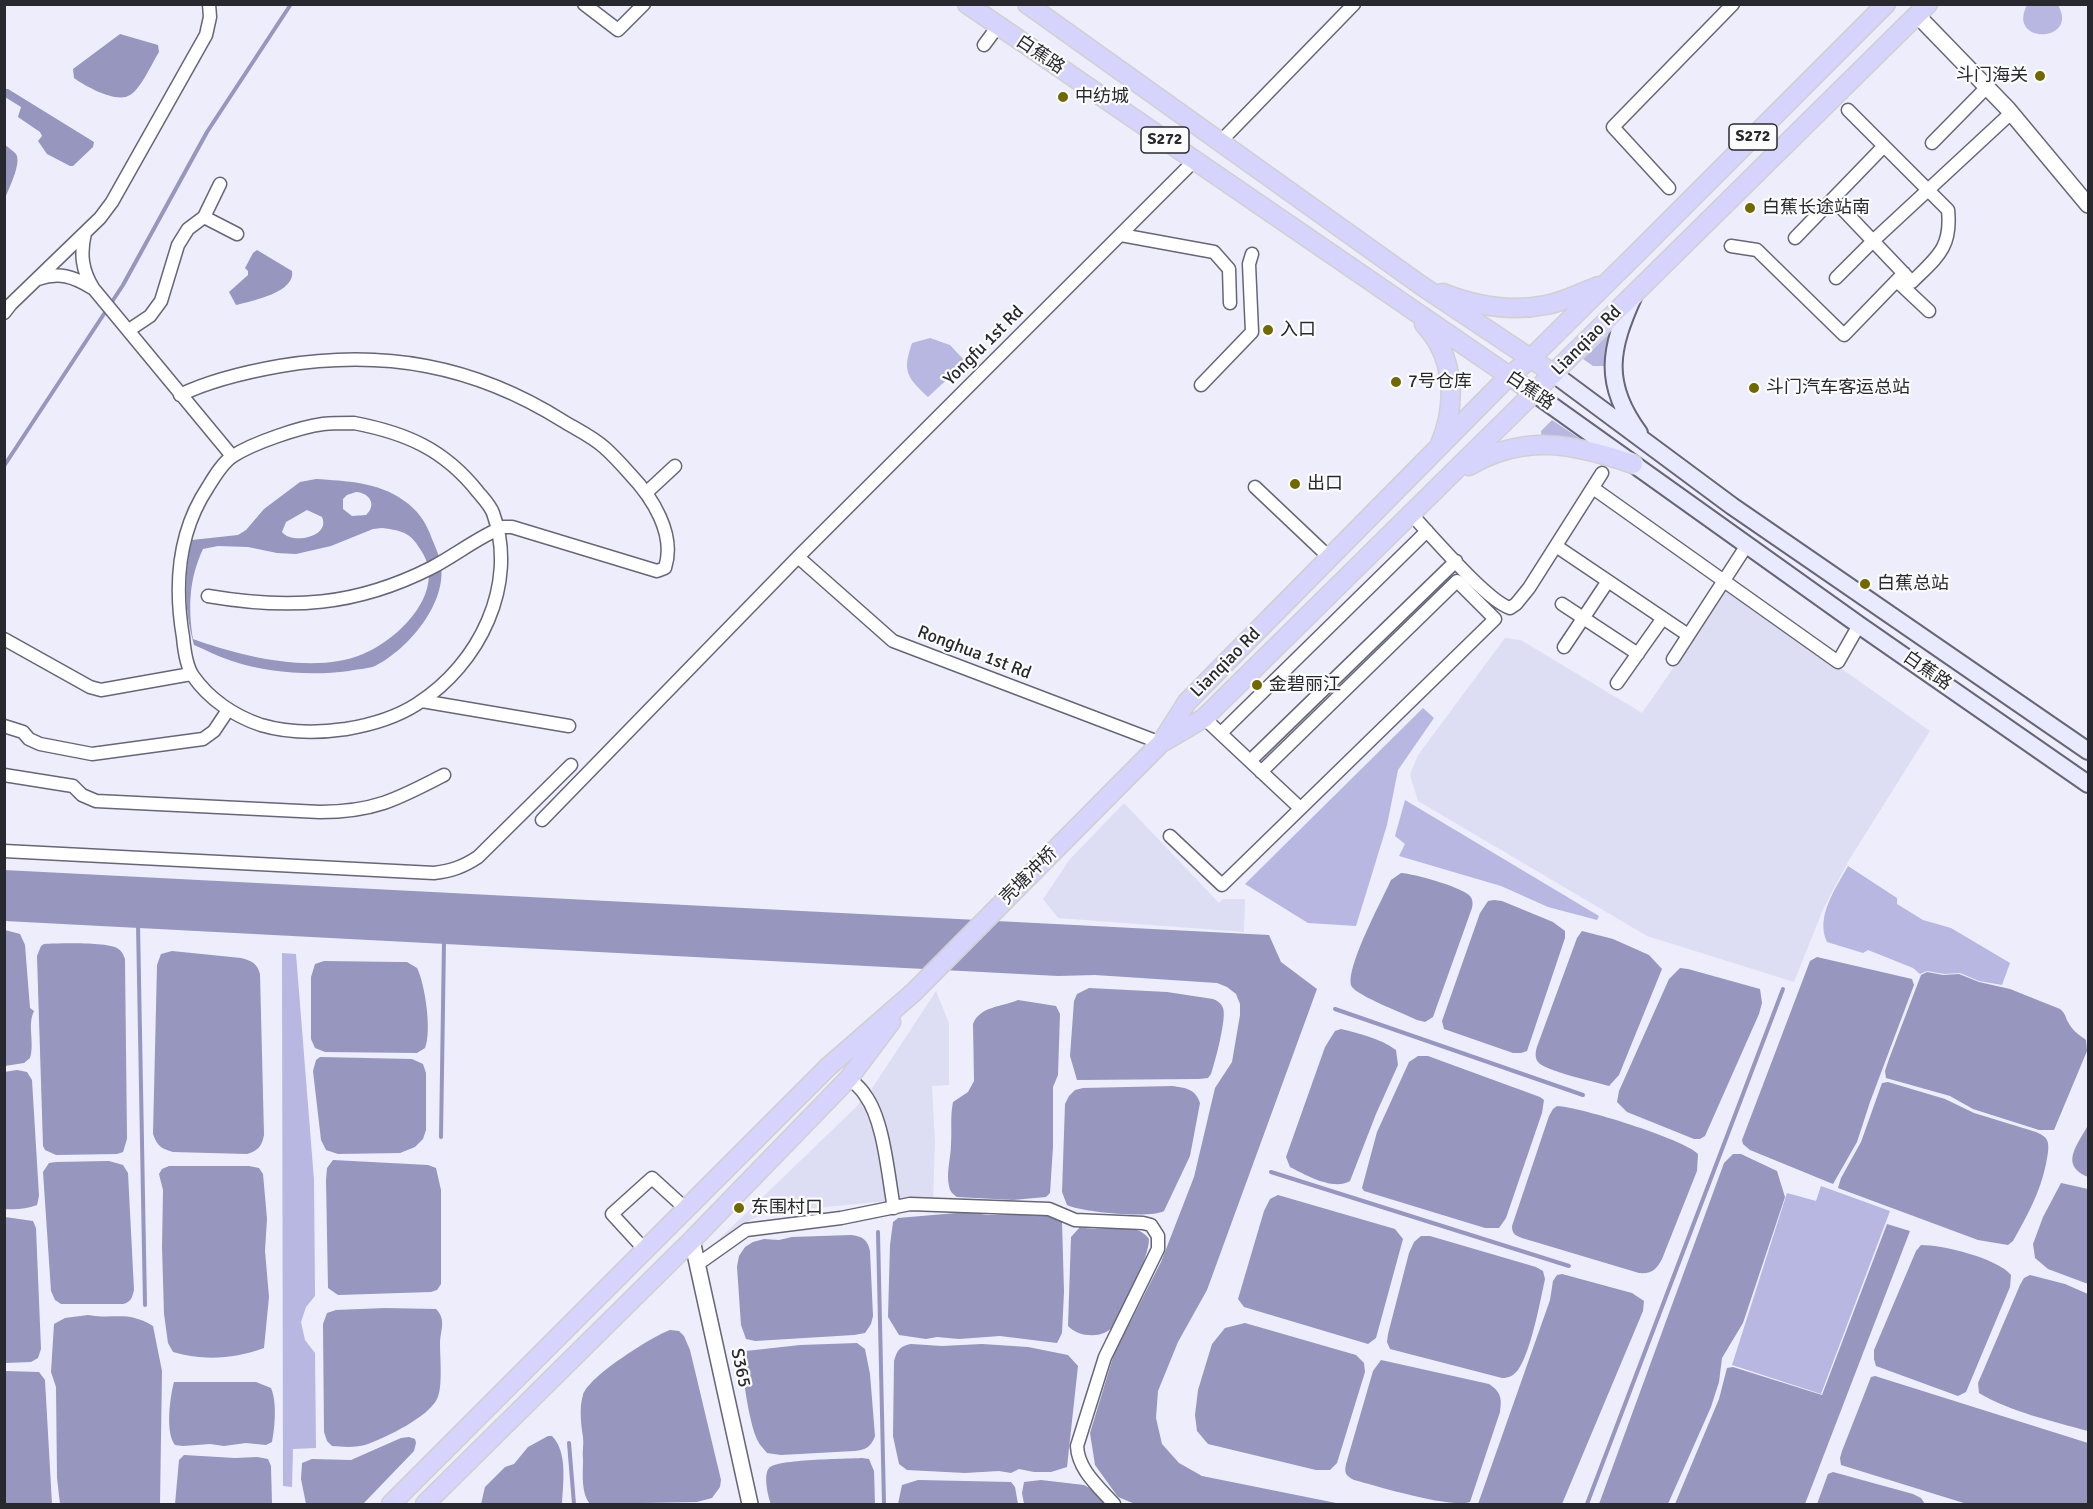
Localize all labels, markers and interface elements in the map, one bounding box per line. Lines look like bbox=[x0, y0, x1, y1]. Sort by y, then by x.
street label: 白蕉路 bbox=[1012, 31, 1068, 79]
place label: 斗门海关 bbox=[1956, 65, 2028, 87]
marker: 斗门海关 bbox=[2033, 69, 2047, 83]
place label: 中纺城 bbox=[1075, 86, 1129, 108]
marker: 中纺城 bbox=[1056, 90, 1070, 104]
road number: S272 bbox=[1729, 124, 1777, 150]
road number: S272 bbox=[1141, 127, 1189, 153]
place label: 白蕉长途站南 bbox=[1762, 197, 1870, 219]
marker: 白蕉长途站南 bbox=[1743, 201, 1757, 215]
street label: Yongfu 1st Rd bbox=[939, 301, 1029, 391]
street label: Lianqiao Rd bbox=[1548, 302, 1626, 380]
place label: 入口 bbox=[1280, 319, 1316, 341]
marker: 入口 bbox=[1261, 323, 1275, 337]
street label: 白蕉路 bbox=[1502, 367, 1558, 415]
place label: 7号仓库 bbox=[1408, 371, 1472, 393]
marker: 7号仓库 bbox=[1389, 375, 1403, 389]
place label: 斗门汽车客运总站 bbox=[1766, 377, 1910, 399]
marker: 斗门汽车客运总站 bbox=[1747, 381, 1761, 395]
place label: 出口 bbox=[1307, 473, 1343, 495]
marker: 出口 bbox=[1288, 477, 1302, 491]
place label: 白蕉总站 bbox=[1877, 573, 1949, 595]
marker: 白蕉总站 bbox=[1858, 577, 1872, 591]
street label: Ronghua 1st Rd bbox=[914, 621, 1034, 685]
street label: Lianqiao Rd bbox=[1187, 624, 1265, 702]
street label: 白蕉路 bbox=[1899, 647, 1955, 695]
place label: 金碧丽江 bbox=[1269, 674, 1341, 696]
marker: 金碧丽江 bbox=[1250, 678, 1264, 692]
street label: 壳塘冲桥 bbox=[996, 843, 1062, 909]
place label: 东围村口 bbox=[751, 1197, 823, 1219]
marker: 东围村口 bbox=[732, 1201, 746, 1215]
street label: S365 bbox=[725, 1347, 755, 1389]

